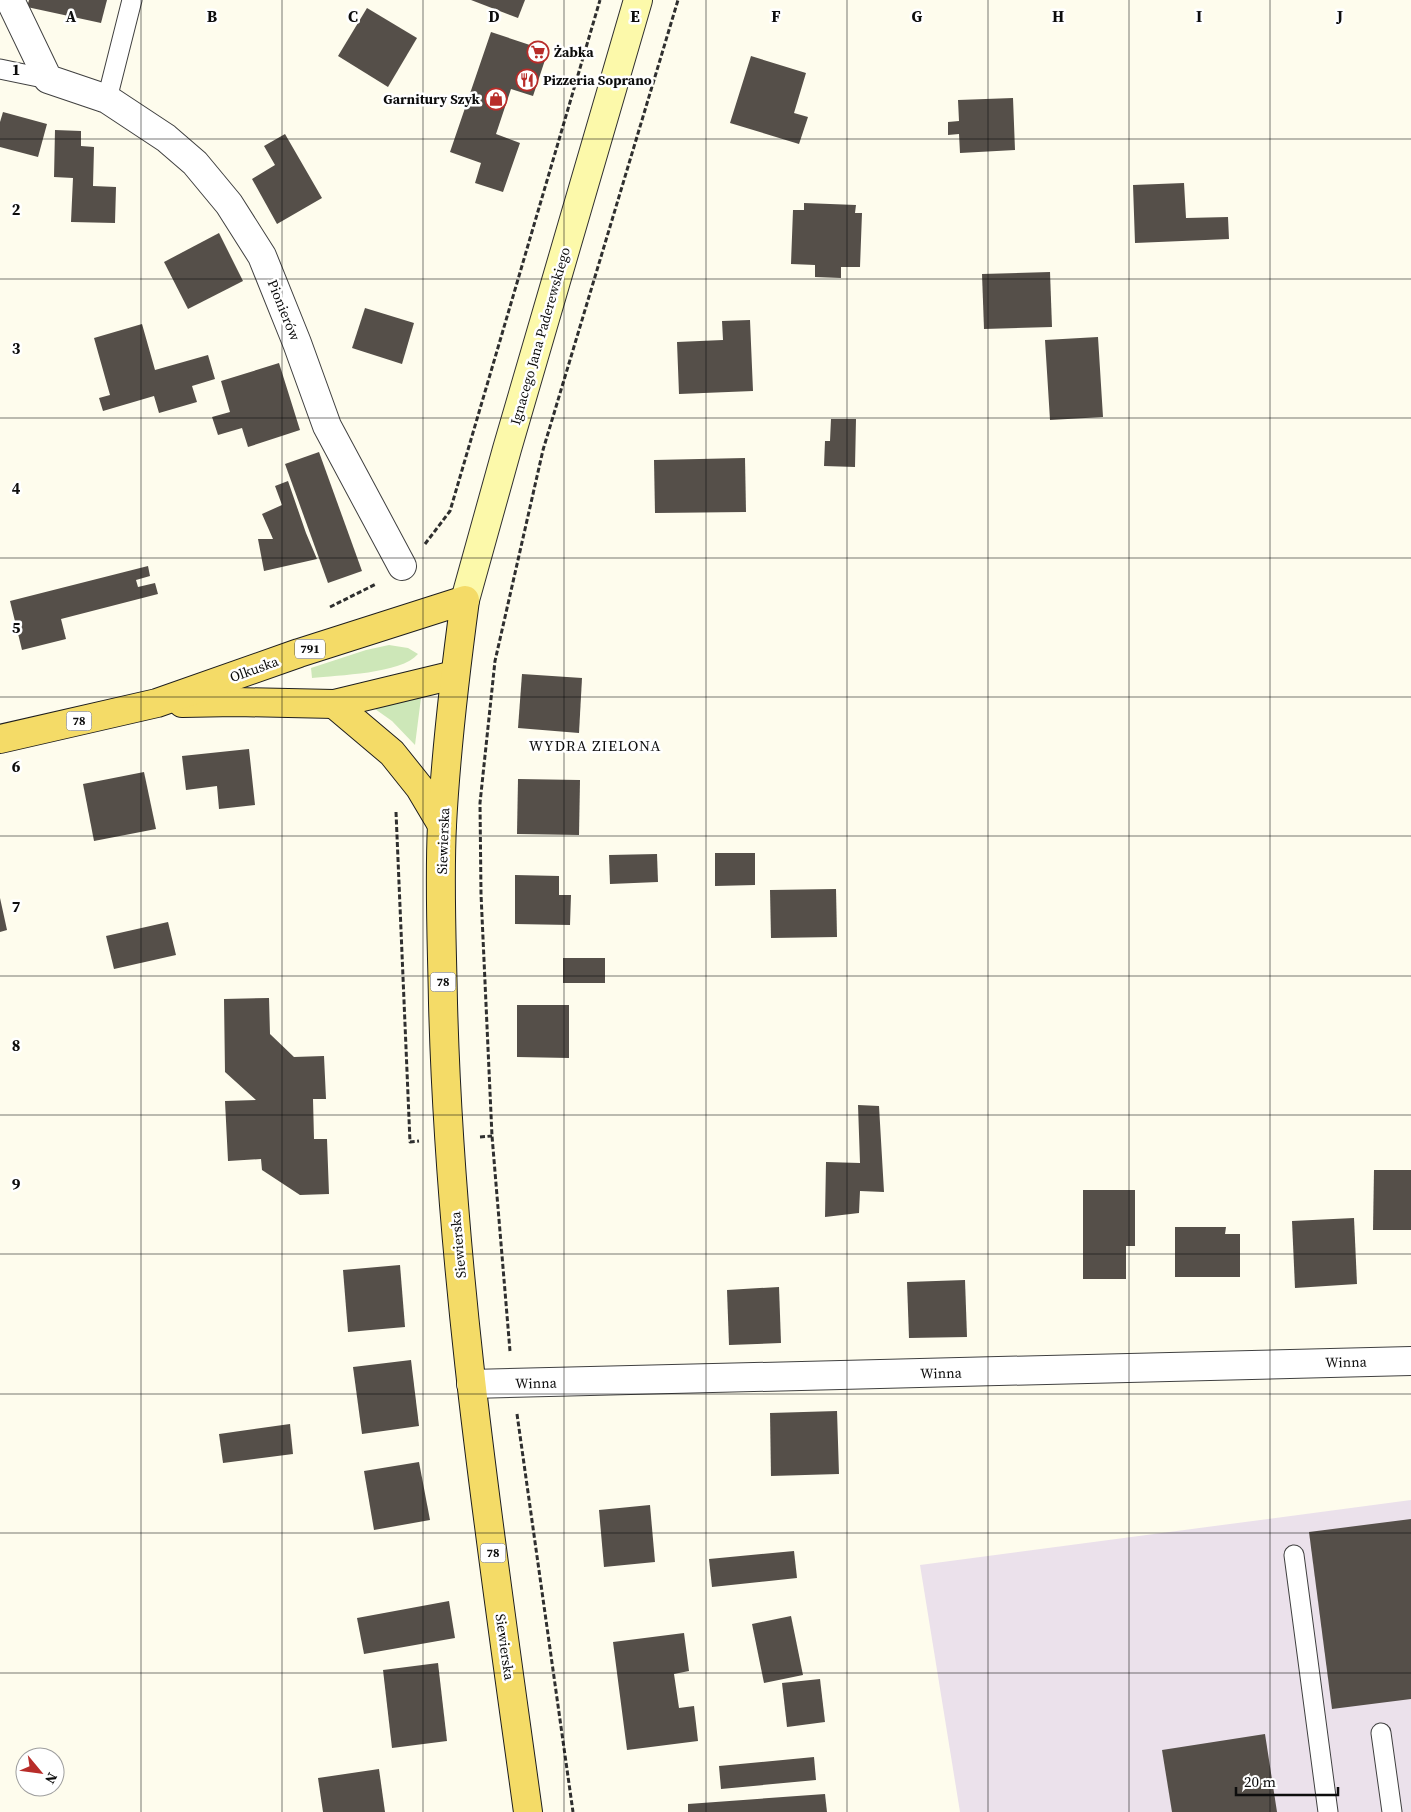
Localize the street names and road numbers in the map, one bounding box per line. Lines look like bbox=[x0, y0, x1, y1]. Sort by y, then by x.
street label: Ignacego Jana Paderewskiego bbox=[505, 244, 575, 427]
street label: Pionierów bbox=[263, 276, 305, 344]
road number: 791 bbox=[295, 640, 325, 659]
street label: Olkuska bbox=[227, 651, 282, 687]
road number: 78 bbox=[66, 711, 92, 730]
street label: Siewierska bbox=[432, 806, 454, 875]
road number: 78 bbox=[430, 972, 456, 992]
street label: Siewierska bbox=[445, 1210, 471, 1279]
street label: Winna bbox=[1325, 1352, 1368, 1372]
street label: Winna bbox=[920, 1363, 963, 1383]
street label: Winna bbox=[515, 1373, 558, 1393]
road number: 78 bbox=[480, 1544, 506, 1562]
street label: Siewierska bbox=[490, 1613, 520, 1682]

